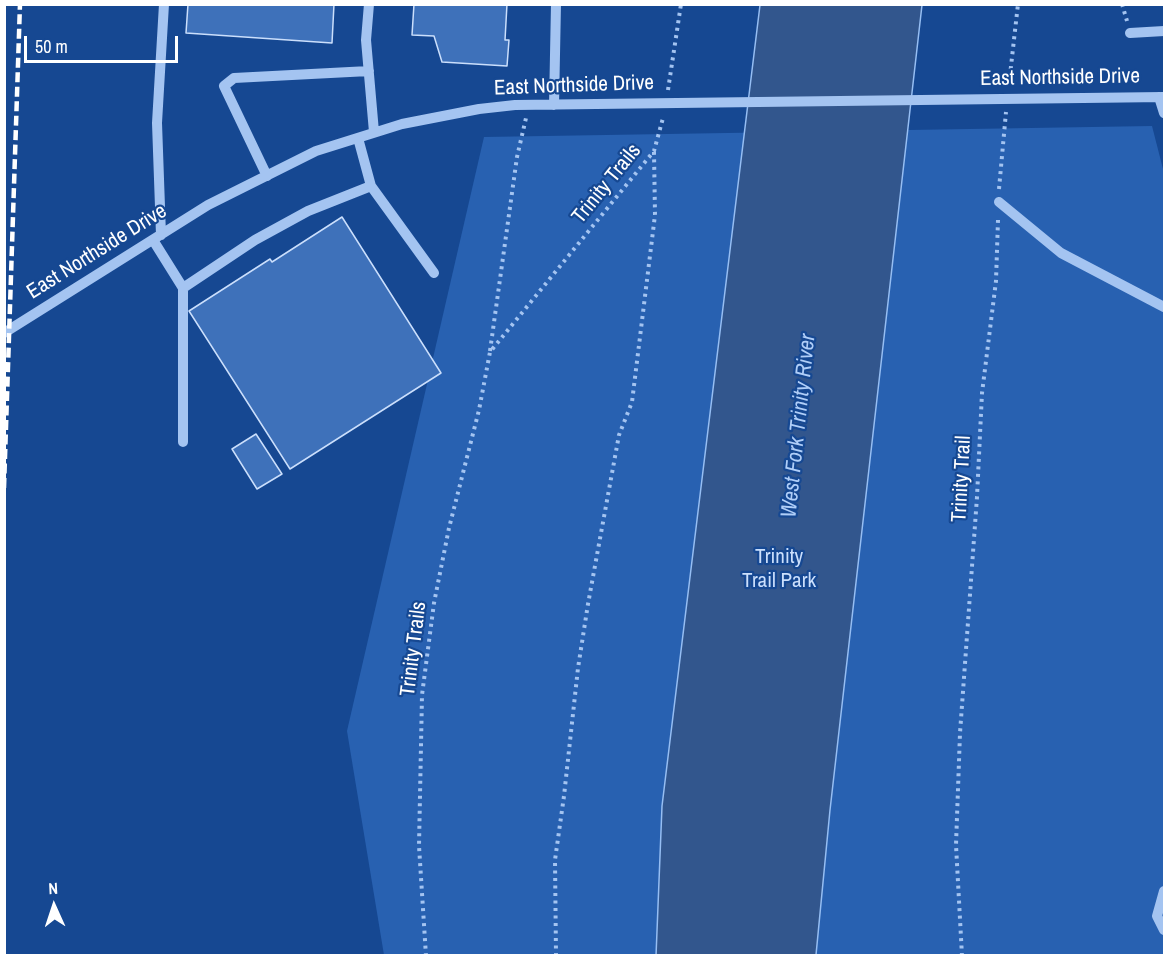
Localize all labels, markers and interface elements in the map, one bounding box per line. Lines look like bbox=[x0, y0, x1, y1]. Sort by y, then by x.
scale bar bbox=[27, 24, 182, 62]
text: 50 m bbox=[35, 34, 68, 59]
street label: East Northside Drive bbox=[980, 64, 1140, 92]
street label: East Northside Drive bbox=[494, 71, 654, 101]
street label: Trinity Trails bbox=[567, 139, 647, 229]
street label: East Northside Drive bbox=[23, 199, 171, 305]
water label: West Fork Trinity River bbox=[776, 333, 822, 519]
street label: Trinity Trail bbox=[947, 435, 977, 523]
park label: Trinity Trail Park bbox=[742, 544, 816, 594]
street label: Trinity Trails bbox=[396, 600, 432, 698]
north arrow bbox=[24, 876, 84, 936]
text: N bbox=[48, 877, 58, 899]

